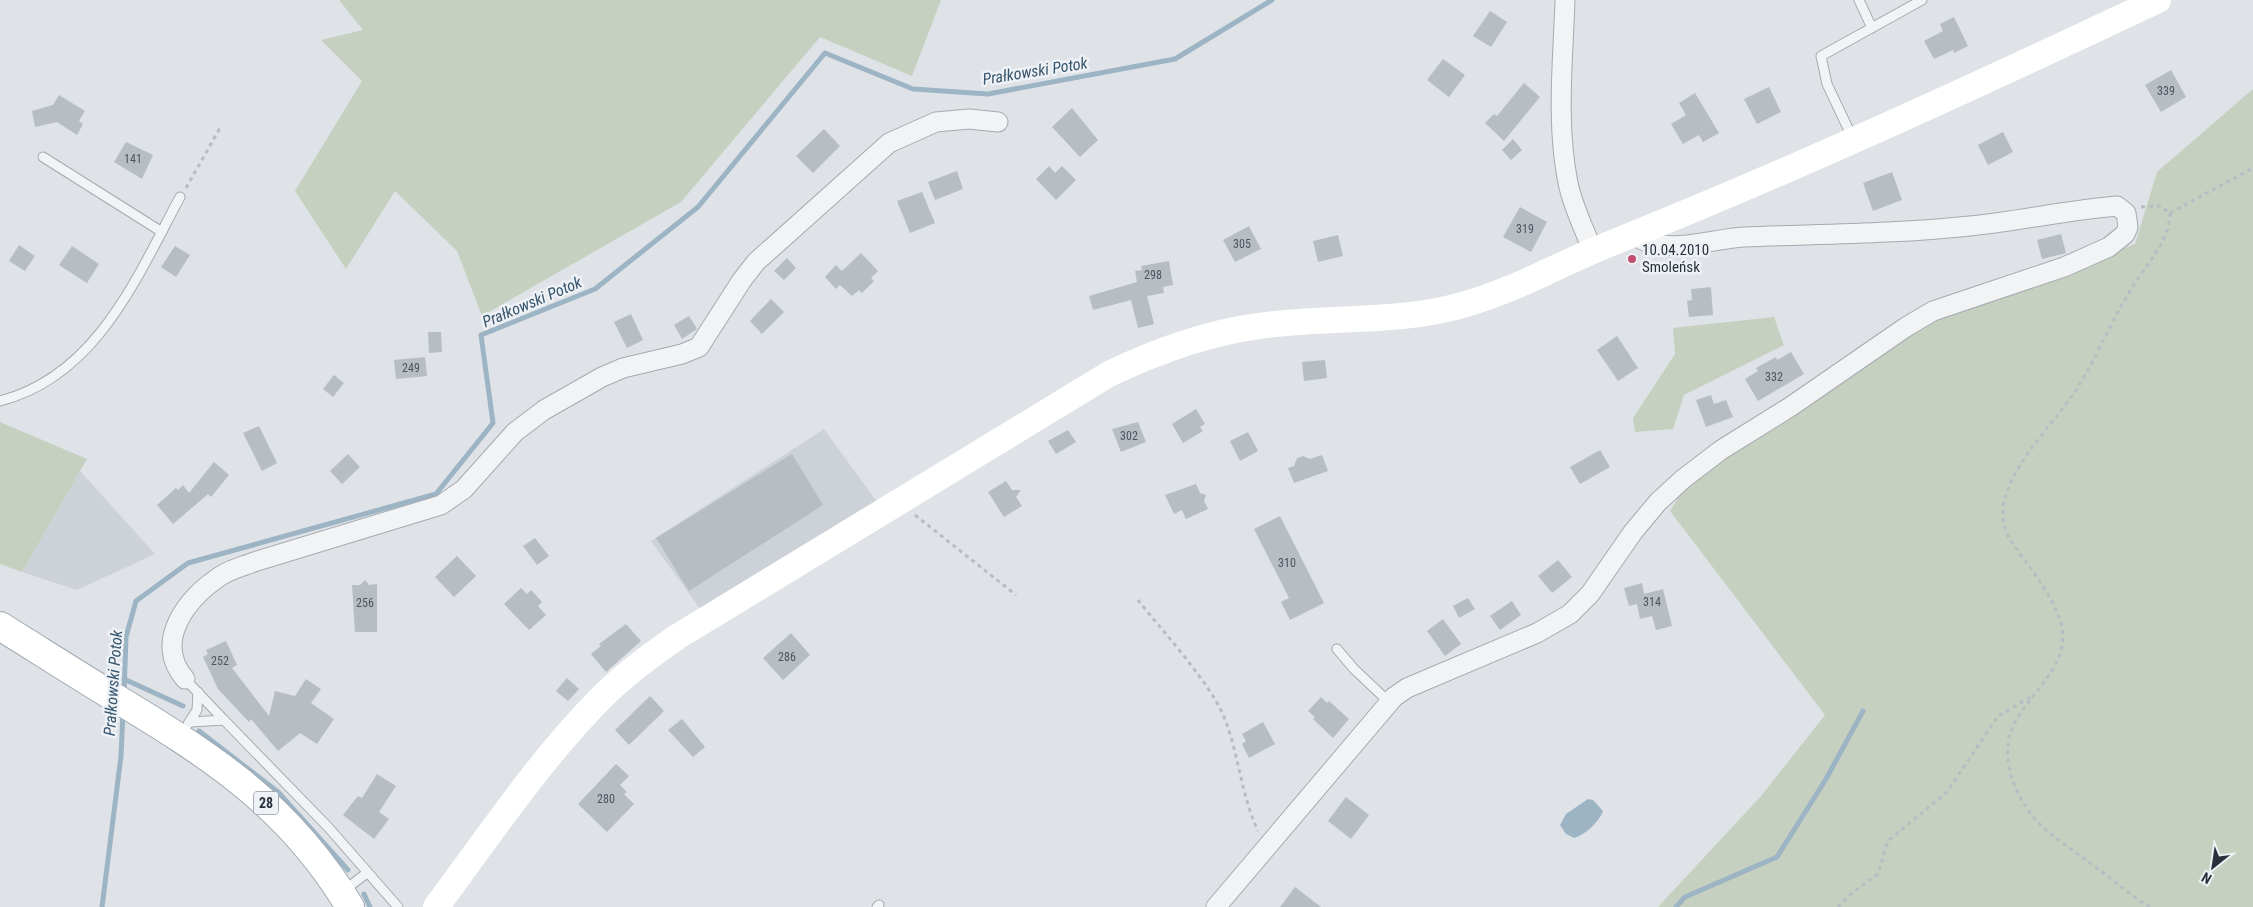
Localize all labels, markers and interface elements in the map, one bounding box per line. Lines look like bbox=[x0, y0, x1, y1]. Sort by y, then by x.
water label: Prałkowski Potok bbox=[981, 53, 1090, 89]
house number: 339 bbox=[2157, 84, 2175, 98]
house number: 141 bbox=[124, 152, 142, 166]
house number: 319 bbox=[1516, 222, 1534, 236]
house number: 305 bbox=[1233, 237, 1251, 251]
place label: 10.04.2010 Smoleńsk bbox=[1642, 241, 1709, 276]
marker: 10.04.2010 Smoleńsk bbox=[1626, 253, 1638, 265]
house number: 298 bbox=[1144, 268, 1162, 282]
water label: Prałkowski Potok bbox=[480, 272, 585, 331]
house number: 249 bbox=[402, 361, 420, 375]
house number: 332 bbox=[1765, 370, 1783, 384]
house number: 302 bbox=[1120, 429, 1138, 443]
house number: 310 bbox=[1278, 556, 1296, 570]
house number: 314 bbox=[1643, 595, 1661, 609]
house number: 256 bbox=[356, 596, 374, 610]
water label: Prałkowski Potok bbox=[100, 628, 126, 737]
house number: 286 bbox=[778, 650, 796, 664]
house number: 252 bbox=[211, 654, 229, 668]
road number: 28 bbox=[254, 791, 278, 814]
house number: 280 bbox=[597, 792, 615, 806]
north arrow bbox=[2188, 842, 2238, 892]
text: N bbox=[2199, 869, 2214, 887]

